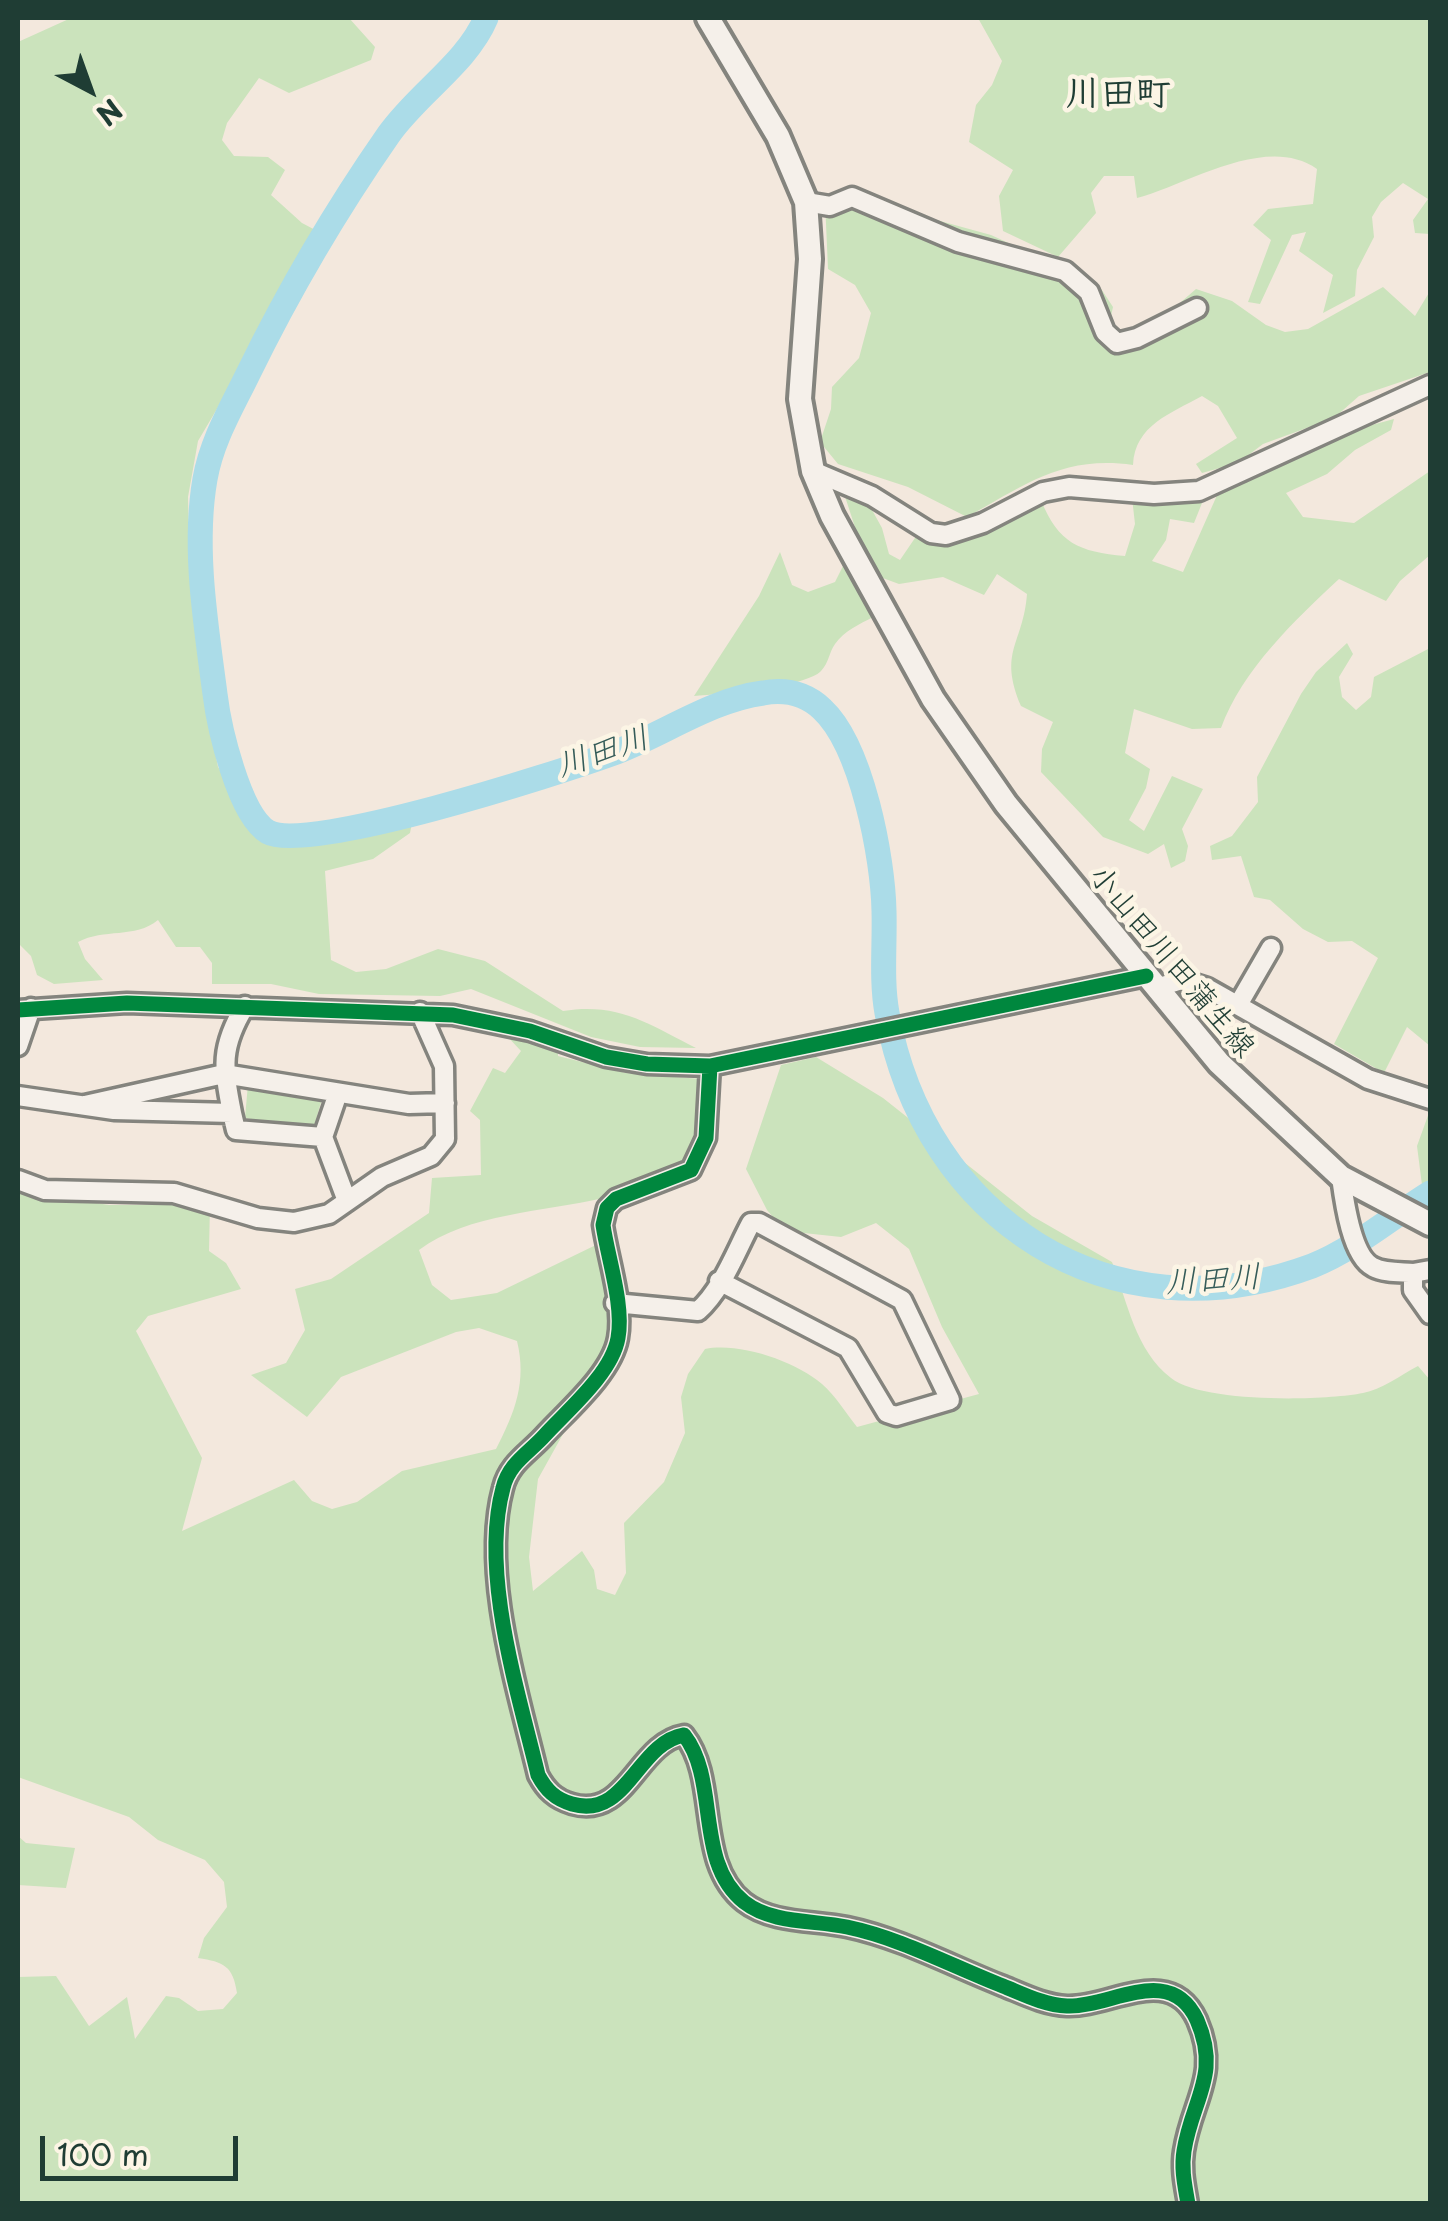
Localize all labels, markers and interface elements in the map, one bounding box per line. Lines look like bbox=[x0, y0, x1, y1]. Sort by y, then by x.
north arrow bbox=[40, 40, 140, 140]
district label: 川田町 bbox=[1066, 74, 1170, 116]
text: N bbox=[88, 90, 132, 137]
water label: 川田川 bbox=[551, 719, 655, 787]
street label: 小山田川田蒲生線 bbox=[1080, 859, 1262, 1065]
water label: 川田川 bbox=[1164, 1258, 1262, 1304]
scale bar bbox=[45, 2116, 242, 2178]
text: 100 m bbox=[57, 2131, 149, 2176]

